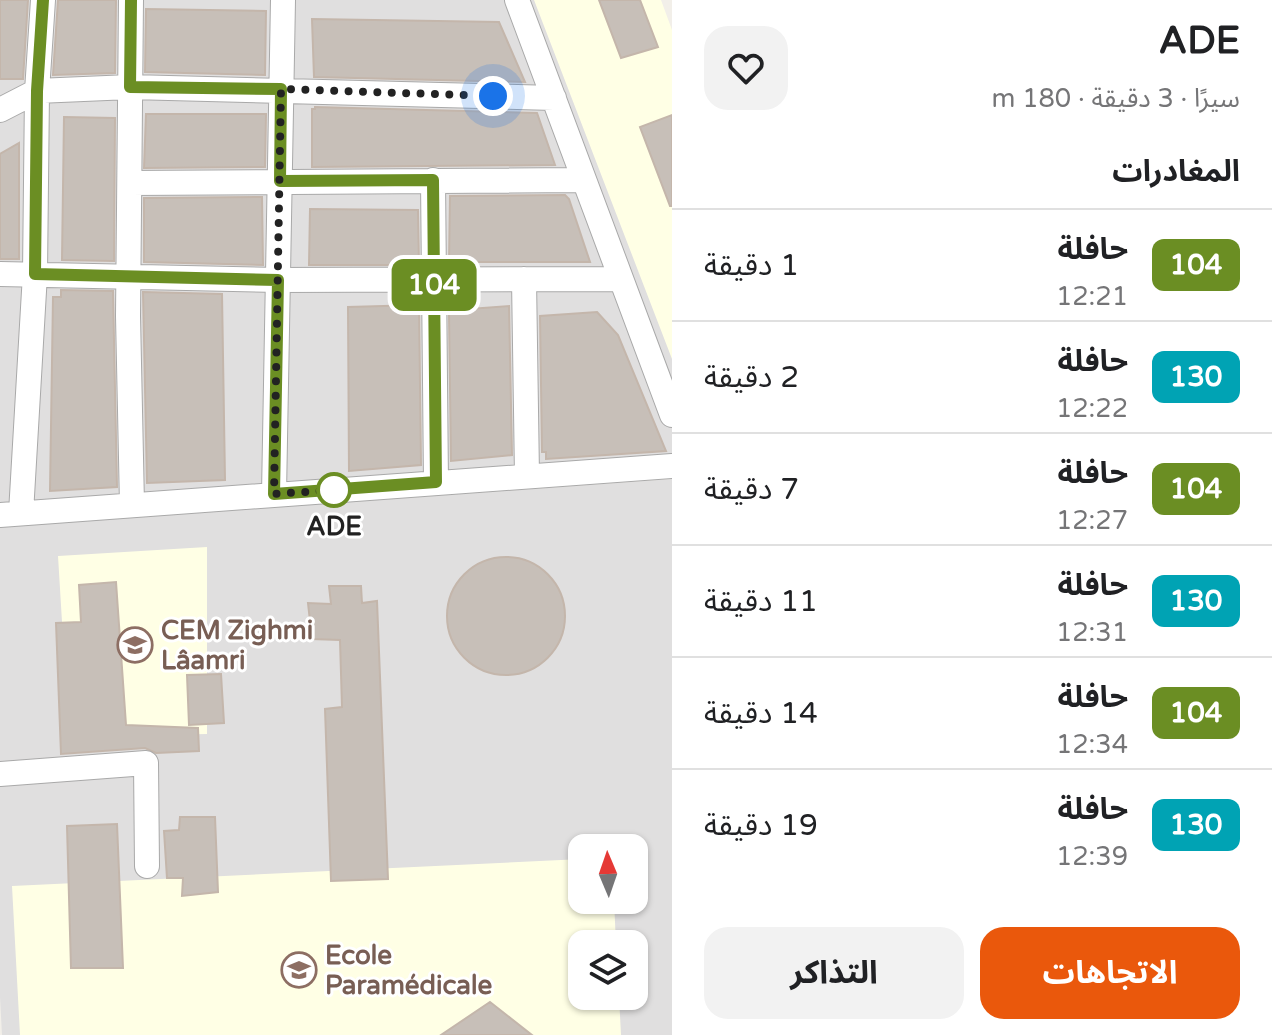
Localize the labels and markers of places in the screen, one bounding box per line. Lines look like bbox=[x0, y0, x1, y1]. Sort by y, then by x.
marker: ADE bbox=[317, 473, 351, 507]
place label: ADE bbox=[306, 511, 362, 542]
place label: CEM Zighmi Lâamri bbox=[161, 615, 313, 676]
school or university icon: CEM Zighmi Lâamri bbox=[116, 626, 154, 664]
place label: Ecole Paramédicale bbox=[325, 940, 492, 1001]
school or university icon: Ecole Paramédicale bbox=[280, 951, 318, 989]

